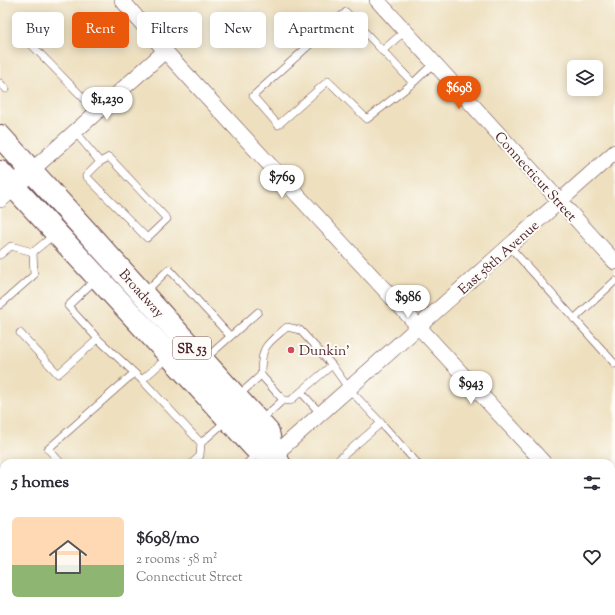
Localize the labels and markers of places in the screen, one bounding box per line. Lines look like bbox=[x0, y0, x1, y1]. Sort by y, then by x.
pin: $698 bbox=[435, 76, 483, 110]
pin: $1,230 bbox=[74, 87, 140, 121]
pin: $769 bbox=[258, 165, 306, 199]
pin: $986 bbox=[384, 285, 432, 319]
place label: Dunkin' bbox=[299, 342, 350, 362]
marker: Dunkin' bbox=[286, 345, 296, 355]
pin: $943 bbox=[447, 371, 495, 405]

